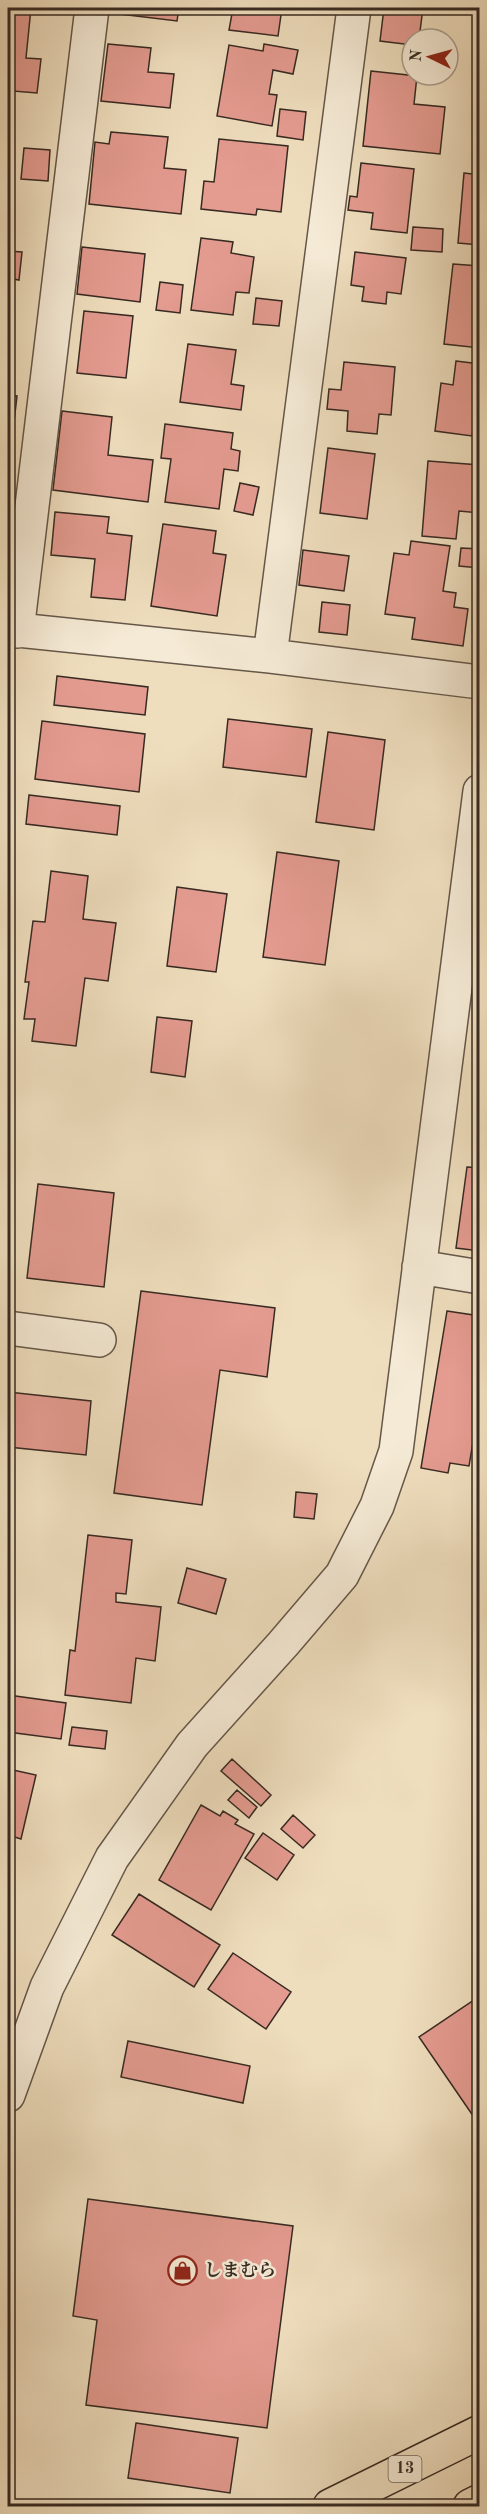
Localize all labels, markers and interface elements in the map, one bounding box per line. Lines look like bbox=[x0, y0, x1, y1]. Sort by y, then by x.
north arrow bbox=[400, 27, 460, 87]
text: N bbox=[409, 48, 426, 63]
shop icon: しまむら bbox=[167, 2255, 199, 2287]
place label: しまむら bbox=[204, 2261, 276, 2280]
road number: 13 bbox=[388, 2456, 422, 2482]

